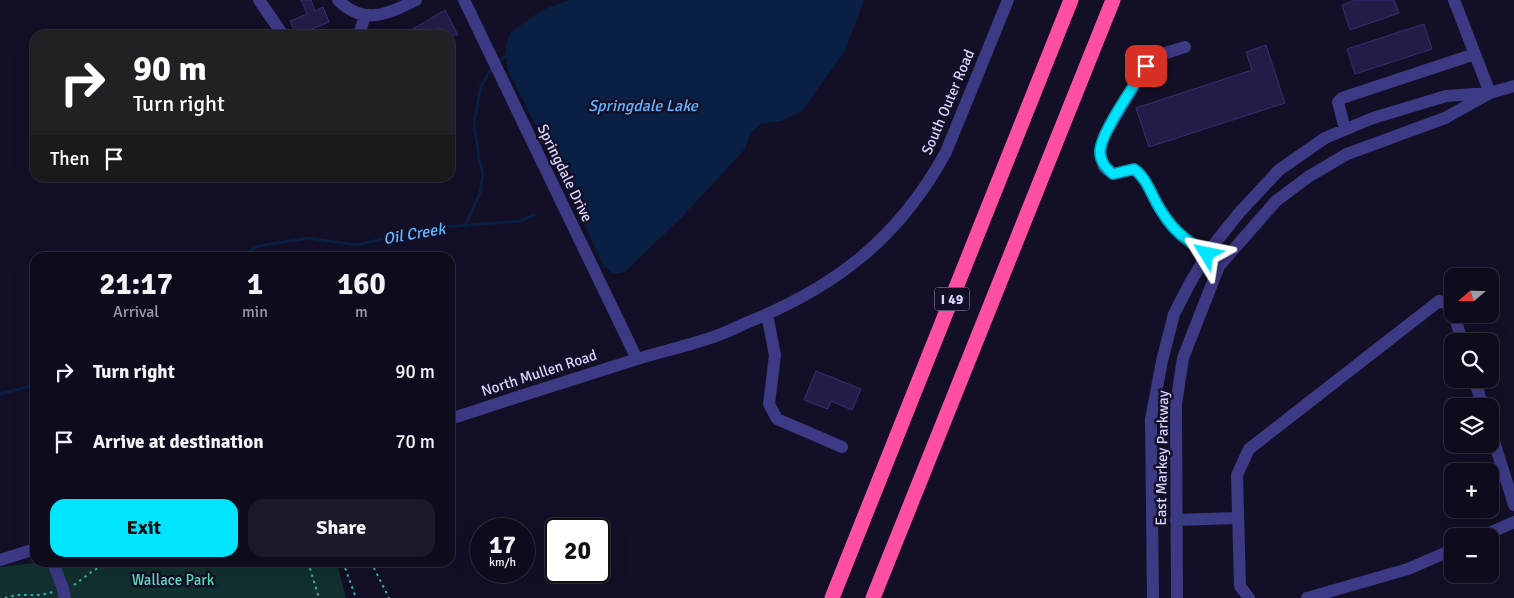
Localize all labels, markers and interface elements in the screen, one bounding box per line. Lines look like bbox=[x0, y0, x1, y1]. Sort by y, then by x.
pin bbox=[1125, 45, 1167, 87]
text: 90 m bbox=[133, 47, 207, 90]
street label: South Outer Road bbox=[918, 47, 978, 157]
icon: right bbox=[50, 50, 115, 115]
icon: arrive bbox=[1132, 52, 1160, 80]
text: Turn right bbox=[133, 90, 225, 117]
water label: Springdale Lake bbox=[588, 96, 699, 116]
street label: Springdale Drive bbox=[534, 121, 596, 225]
icon: arrive bbox=[100, 145, 128, 173]
text: Then bbox=[50, 147, 90, 171]
water label: Oil Creek bbox=[382, 218, 449, 249]
position arrow bbox=[1180, 227, 1232, 279]
text: 21:17 bbox=[99, 266, 173, 303]
text: 1 bbox=[247, 266, 263, 303]
text: 160 bbox=[337, 266, 386, 303]
north arrow bbox=[1444, 268, 1499, 322]
map controls bbox=[1444, 268, 1499, 583]
road number: I 49 bbox=[934, 288, 970, 310]
text: Arrival bbox=[113, 302, 159, 322]
text: min bbox=[242, 302, 268, 322]
text: m bbox=[355, 302, 368, 322]
button: search bbox=[1444, 333, 1499, 388]
street label: North Mullen Road bbox=[479, 346, 599, 400]
icon: right bbox=[50, 358, 78, 386]
text: Turn right bbox=[93, 360, 175, 384]
text: 90 m bbox=[395, 360, 435, 384]
street label: East Markey Parkway bbox=[1152, 390, 1172, 526]
button: layers bbox=[1444, 398, 1499, 453]
icon: arrive bbox=[50, 428, 78, 456]
text: Arrive at destination bbox=[93, 430, 264, 454]
text: 70 m bbox=[395, 430, 435, 454]
button: + bbox=[1444, 463, 1499, 518]
button: Exit bbox=[50, 499, 238, 557]
button: Share bbox=[248, 499, 435, 557]
speed limit sign: 20 bbox=[545, 518, 610, 583]
button: − bbox=[1444, 528, 1499, 583]
text: 17 bbox=[489, 529, 516, 560]
text: km/h bbox=[489, 555, 516, 570]
park label: Wallace Park bbox=[132, 571, 215, 589]

